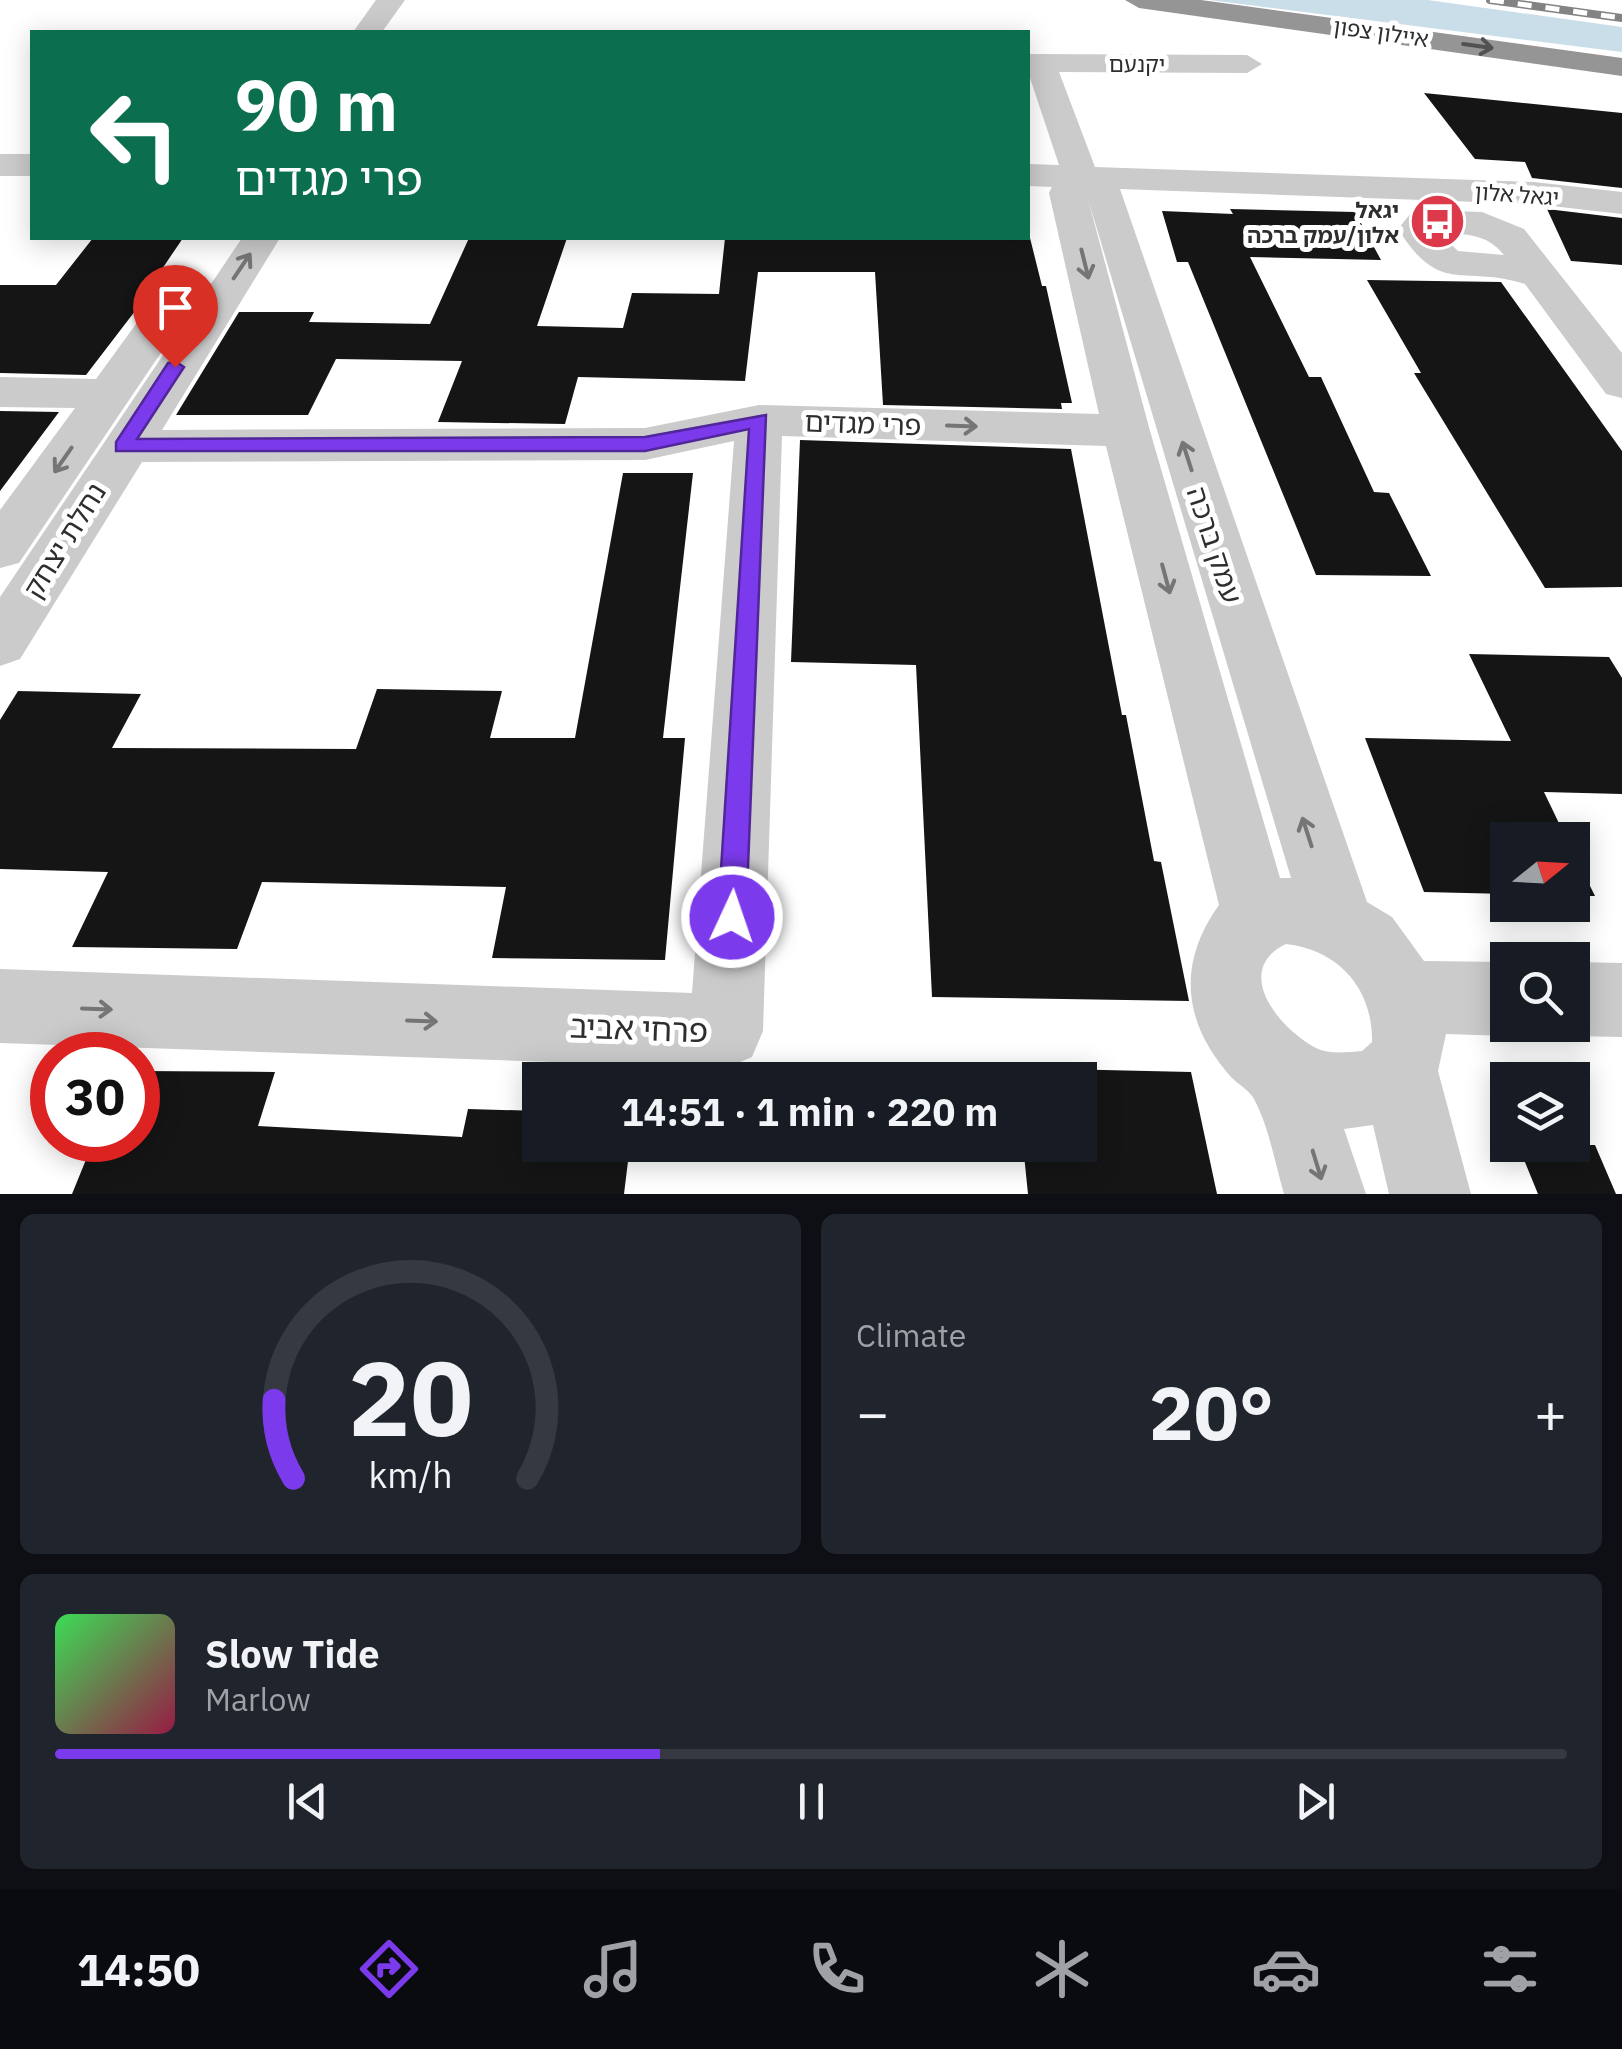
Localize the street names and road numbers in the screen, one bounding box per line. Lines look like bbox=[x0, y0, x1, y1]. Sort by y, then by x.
street label: איילון צפון bbox=[1332, 11, 1431, 53]
street label: יקנעם bbox=[1109, 49, 1165, 78]
street label: יגאל אלון bbox=[1474, 177, 1560, 211]
street label: פרי מגדים bbox=[804, 402, 922, 444]
street label: נחלת יצחק bbox=[14, 475, 114, 605]
street label: עמק ברכה bbox=[1179, 482, 1251, 608]
street label: פרחי אביב bbox=[569, 1005, 709, 1051]

